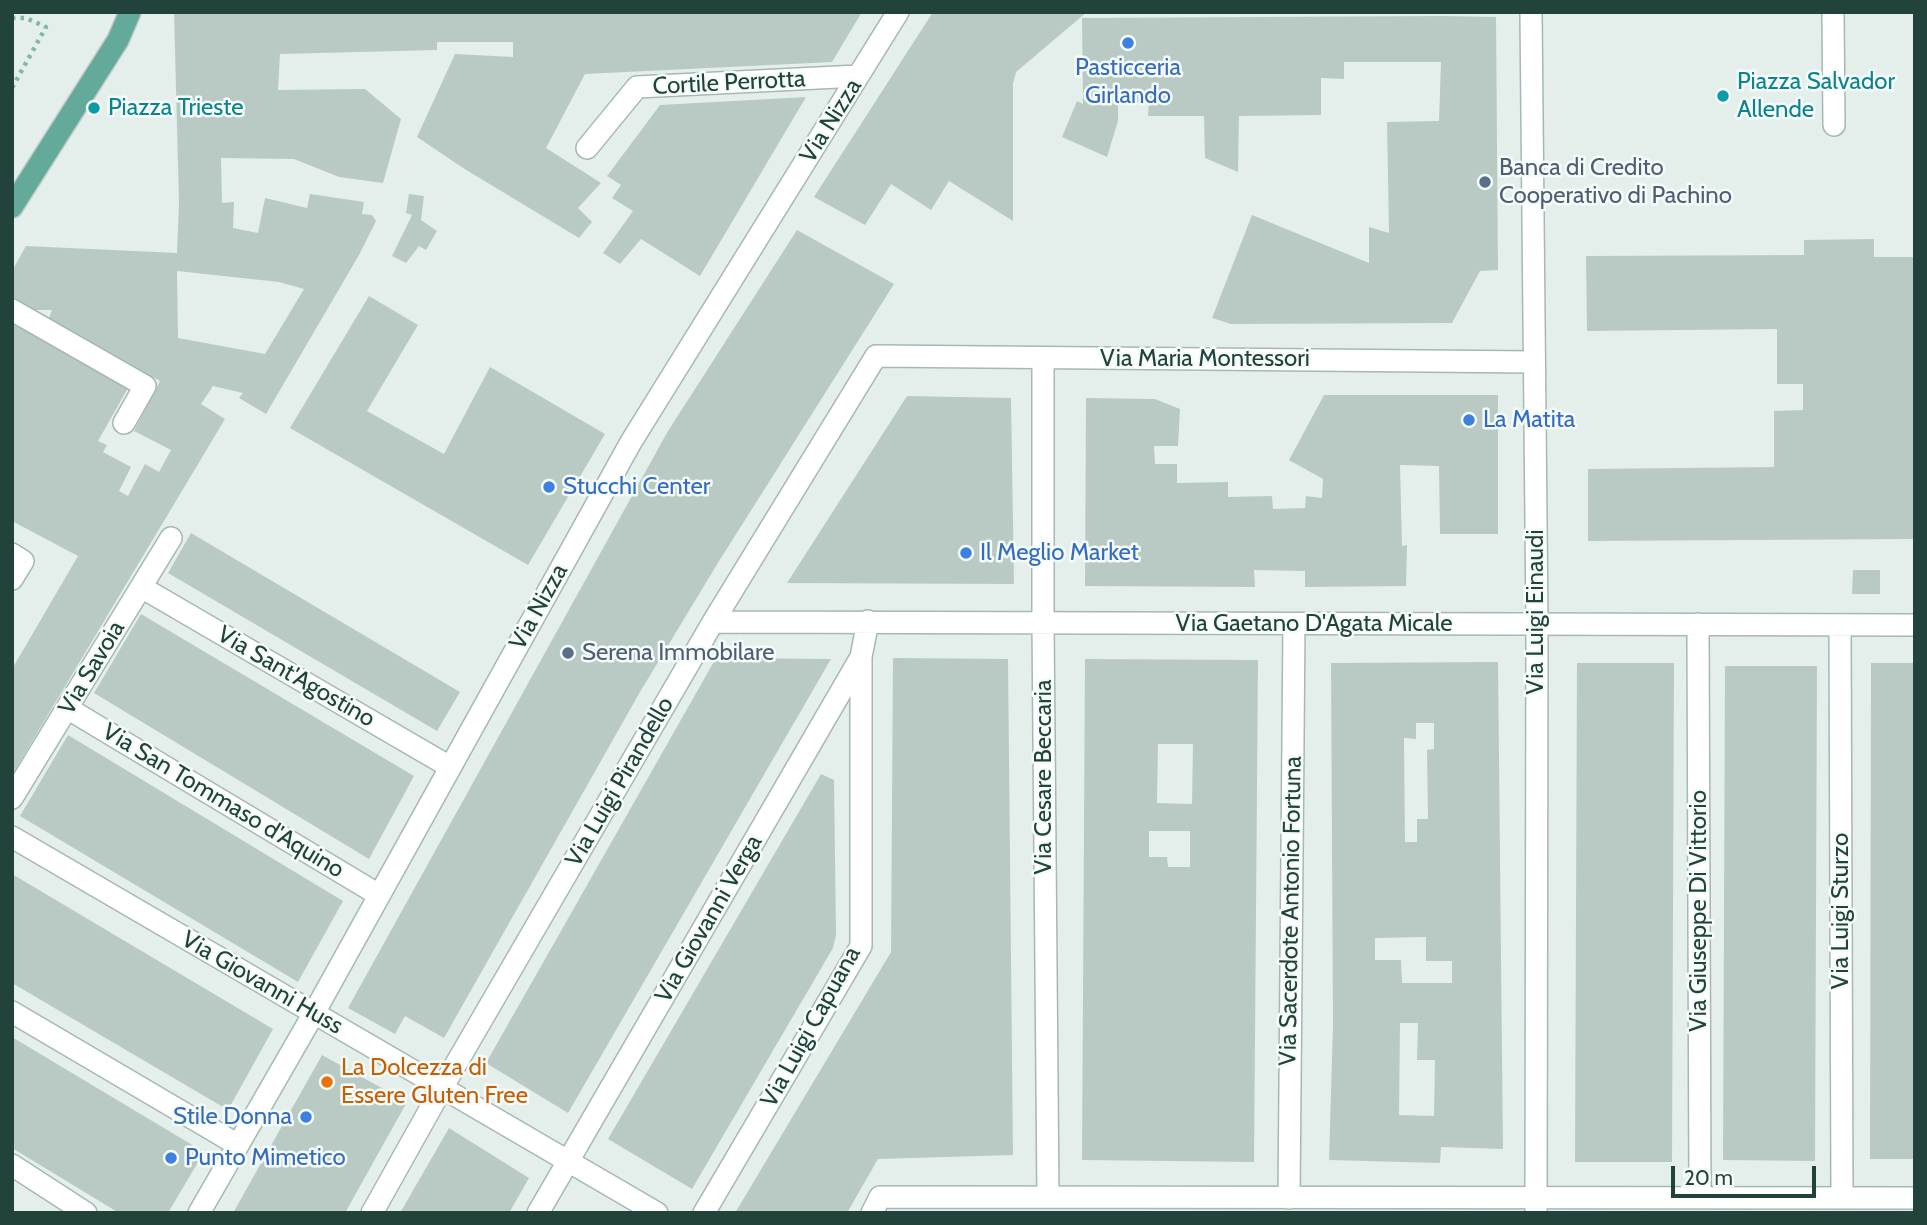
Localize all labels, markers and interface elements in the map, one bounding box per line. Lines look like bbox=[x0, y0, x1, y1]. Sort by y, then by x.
marker: Pasticceria Girlando bbox=[1120, 35, 1136, 51]
place label: Pasticceria Girlando bbox=[1075, 54, 1181, 110]
street label: Cortile Perrotta bbox=[652, 65, 806, 101]
place label: Piazza Salvador Allende bbox=[1737, 68, 1895, 124]
street label: Via Nizza bbox=[794, 74, 868, 168]
marker: Piazza Salvador Allende bbox=[1715, 88, 1731, 104]
place label: Piazza Trieste bbox=[108, 94, 244, 122]
marker: Piazza Trieste bbox=[86, 100, 102, 116]
place label: Banca di Credito Cooperativo di Pachino bbox=[1499, 154, 1732, 210]
marker: Banca di Credito Cooperativo di Pachino bbox=[1477, 174, 1493, 190]
street label: Via Maria Montessori bbox=[1100, 345, 1310, 373]
place label: La Matita bbox=[1483, 406, 1575, 434]
marker: La Matita bbox=[1461, 412, 1477, 428]
place label: Stucchi Center bbox=[563, 473, 710, 501]
marker: Stucchi Center bbox=[541, 479, 557, 495]
street label: Via Luigi Einaudi bbox=[1522, 530, 1550, 694]
place label: Il Meglio Market bbox=[980, 539, 1139, 567]
marker: Il Meglio Market bbox=[958, 545, 974, 561]
street label: Via Nizza bbox=[504, 559, 574, 655]
street label: Via Gaetano D'Agata Micale bbox=[1175, 610, 1453, 638]
street label: Via Savoia bbox=[53, 616, 131, 720]
street label: Via Sant'Agostino bbox=[212, 620, 380, 734]
place label: Serena Immobilare bbox=[582, 639, 775, 667]
marker: Serena Immobilare bbox=[560, 645, 576, 661]
street label: Via Cesare Beccaria bbox=[1030, 680, 1058, 874]
street label: Via Luigi Pirandello bbox=[560, 692, 680, 872]
street label: Via San Tommaso d'Aquino bbox=[97, 717, 349, 885]
street label: Via Sacerdote Antonio Fortuna bbox=[1274, 756, 1308, 1066]
street label: Via Giuseppe Di Vittorio bbox=[1685, 790, 1713, 1032]
street label: Via Giovanni Verga bbox=[649, 830, 769, 1008]
street label: Via Luigi Sturzo bbox=[1827, 833, 1855, 989]
street label: Via Giovanni Huss bbox=[176, 925, 348, 1041]
street label: Via Luigi Capuana bbox=[755, 942, 867, 1112]
place label: La Dolcezza di Essere Gluten Free bbox=[341, 1054, 528, 1110]
marker: La Dolcezza di Essere Gluten Free bbox=[319, 1074, 335, 1090]
place label: Stile Donna bbox=[173, 1103, 292, 1131]
marker: Stile Donna bbox=[298, 1109, 314, 1125]
place label: Punto Mimetico bbox=[185, 1144, 346, 1172]
marker: Punto Mimetico bbox=[163, 1150, 179, 1166]
scale bar bbox=[1675, 1152, 1820, 1196]
text: 20 m bbox=[1684, 1165, 1733, 1190]

